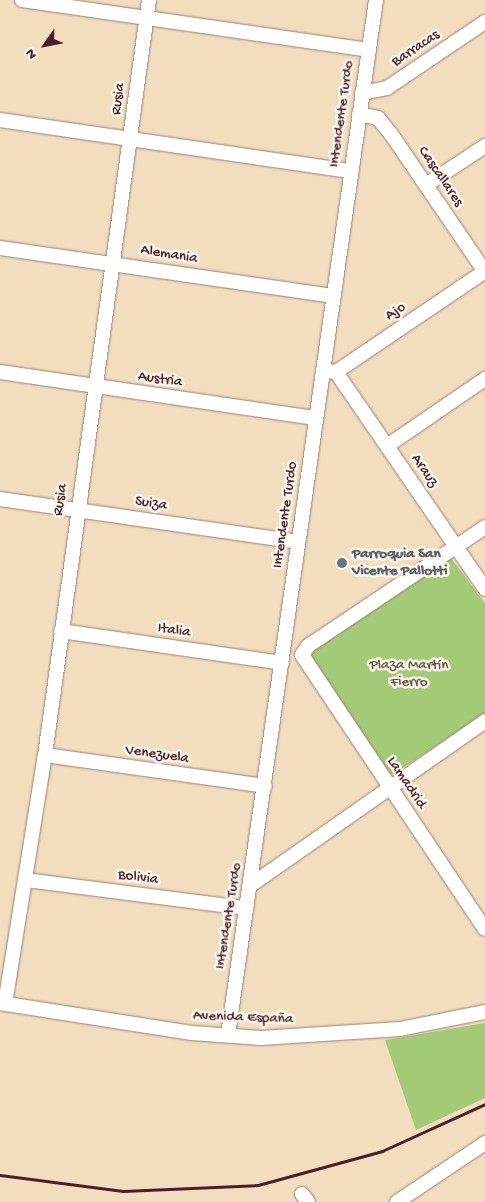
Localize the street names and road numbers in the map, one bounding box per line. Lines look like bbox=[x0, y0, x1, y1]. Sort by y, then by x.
street label: Barracas bbox=[389, 26, 443, 72]
street label: Intendente Turdo bbox=[326, 60, 358, 168]
street label: Rusia bbox=[108, 82, 130, 116]
street label: Cascallares bbox=[413, 143, 467, 211]
street label: Alemania bbox=[139, 242, 199, 268]
street label: Ajo bbox=[382, 299, 410, 325]
street label: Austria bbox=[137, 368, 183, 392]
street label: Arauz bbox=[406, 451, 442, 491]
street label: Intendente Turdo bbox=[270, 461, 302, 569]
street label: Rusia bbox=[50, 483, 72, 517]
street label: Suiza bbox=[134, 493, 168, 515]
street label: Italia bbox=[156, 620, 192, 642]
street label: Venezuela bbox=[124, 742, 190, 768]
street label: Lamadrid bbox=[382, 754, 430, 812]
street label: Intendente Turdo bbox=[212, 862, 246, 970]
street label: Bolivia bbox=[117, 867, 159, 889]
street label: Avenida España bbox=[193, 1007, 293, 1029]

